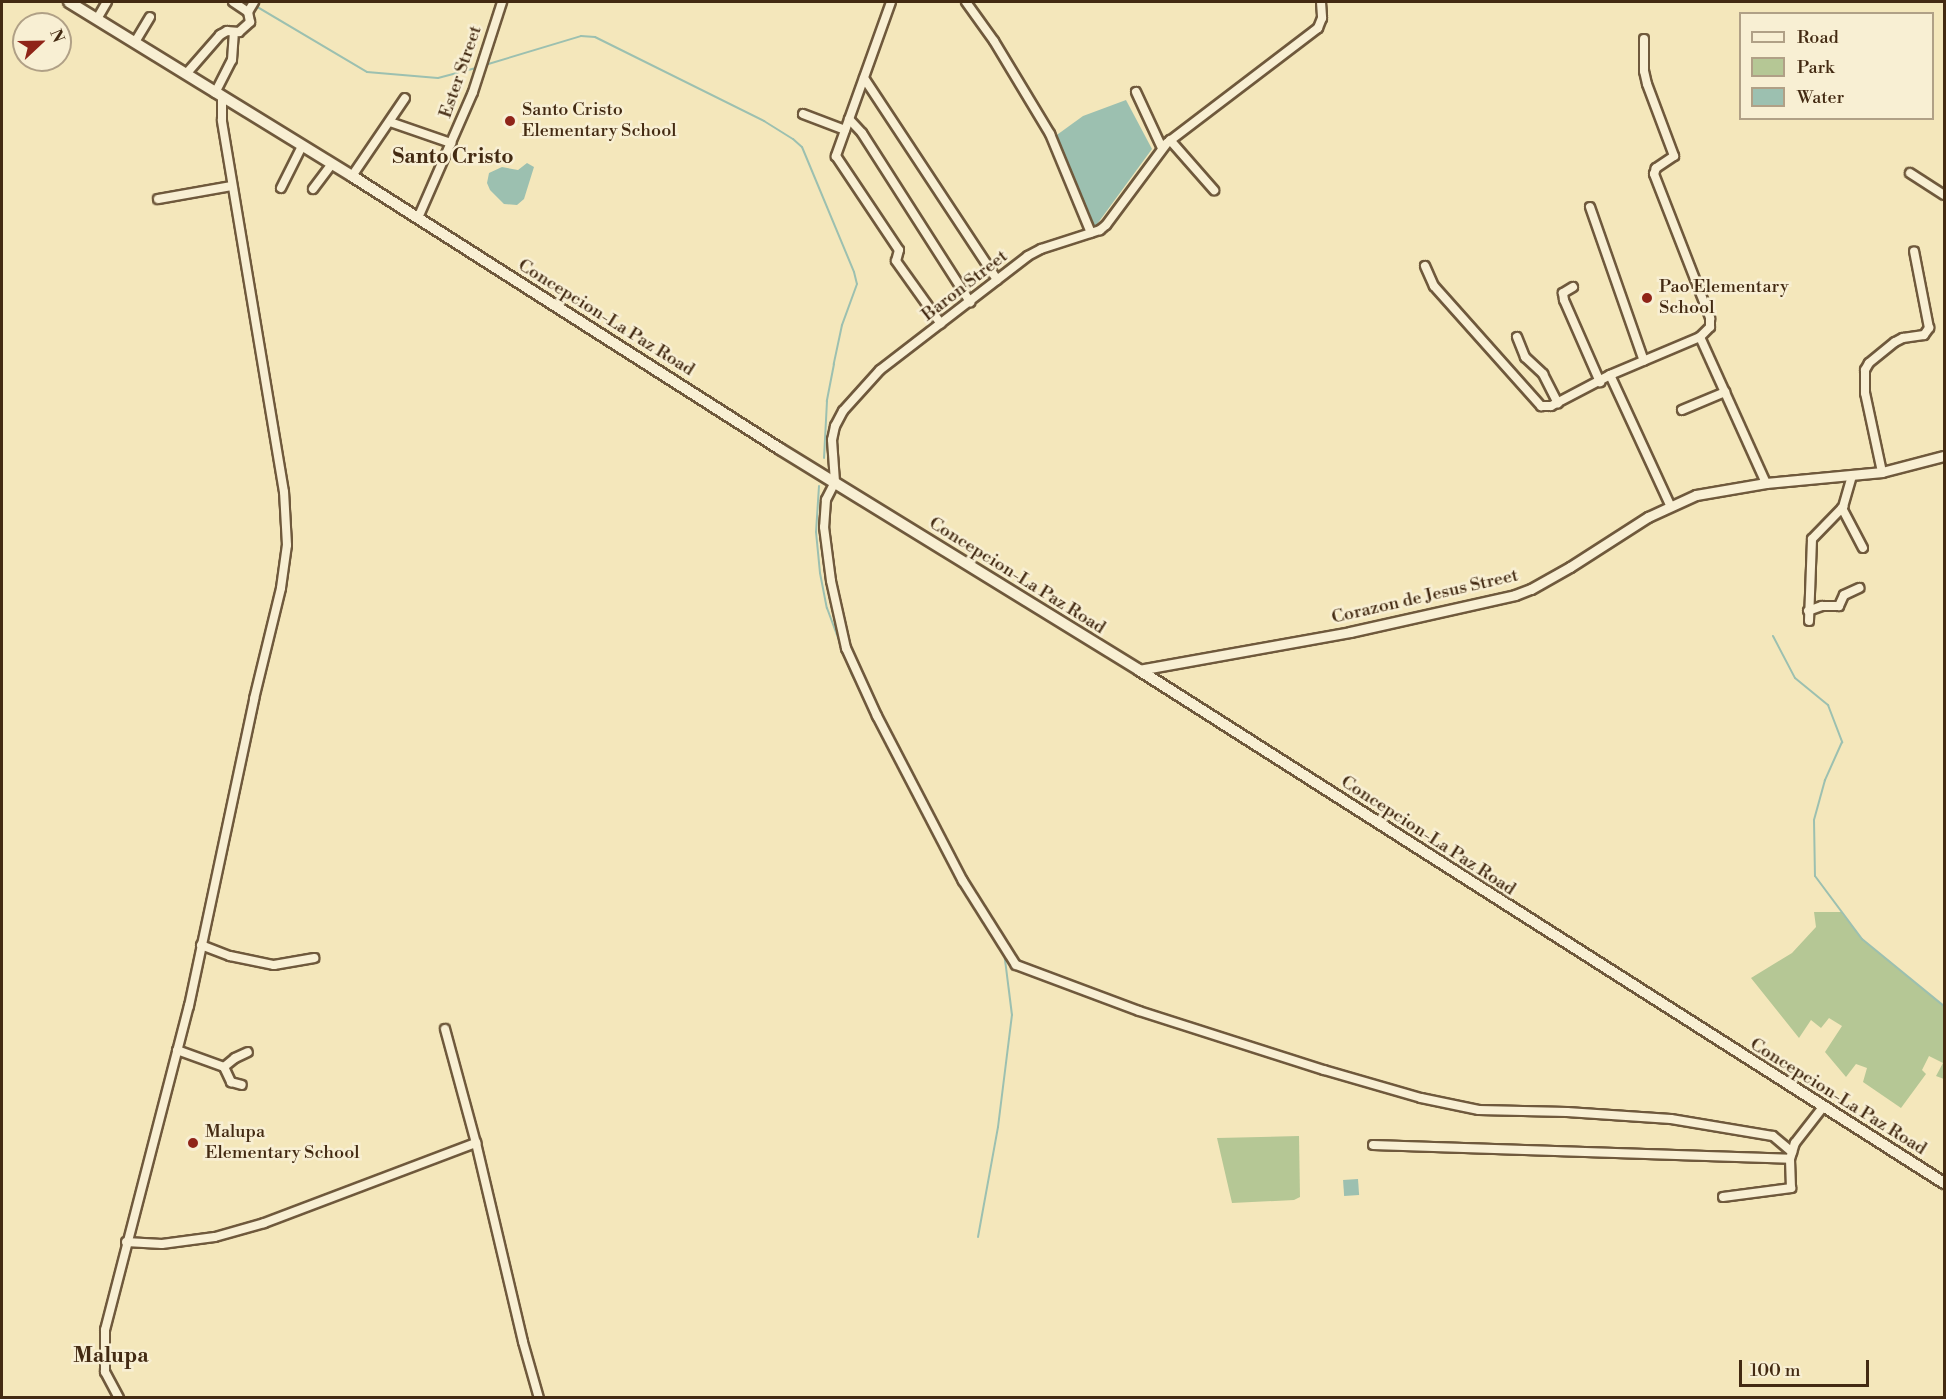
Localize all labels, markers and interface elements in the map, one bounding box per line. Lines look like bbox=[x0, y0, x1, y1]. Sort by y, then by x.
north arrow bbox=[12, 12, 72, 72]
legend bbox=[1739, 12, 1934, 120]
street label: Ester Street bbox=[435, 23, 487, 121]
text: N bbox=[45, 26, 68, 46]
text: Road bbox=[1797, 26, 1839, 49]
text: Park bbox=[1797, 56, 1834, 79]
text: Water bbox=[1797, 86, 1844, 109]
place label: Santo Cristo Elementary School bbox=[522, 100, 677, 142]
marker: Santo Cristo Elementary School bbox=[503, 114, 517, 128]
district label: Santo Cristo bbox=[392, 144, 514, 170]
street label: Baron Street bbox=[918, 246, 1012, 326]
street label: Concepcion-La Paz Road bbox=[514, 255, 698, 381]
place label: Pao Elementary School bbox=[1659, 277, 1789, 320]
marker: Pao Elementary School bbox=[1640, 291, 1654, 305]
street label: Concepcion-La Paz Road bbox=[925, 513, 1109, 639]
street label: Corazon de Jesus Street bbox=[1330, 565, 1520, 629]
street label: Concepcion-La Paz Road bbox=[1337, 771, 1519, 901]
street label: Concepcion-La Paz Road bbox=[1746, 1034, 1930, 1160]
place label: Malupa Elementary School bbox=[205, 1122, 360, 1164]
marker: Malupa Elementary School bbox=[186, 1136, 200, 1150]
district label: Malupa bbox=[73, 1343, 149, 1369]
scale bar bbox=[1742, 1348, 1872, 1386]
text: 100 m bbox=[1750, 1359, 1801, 1382]

